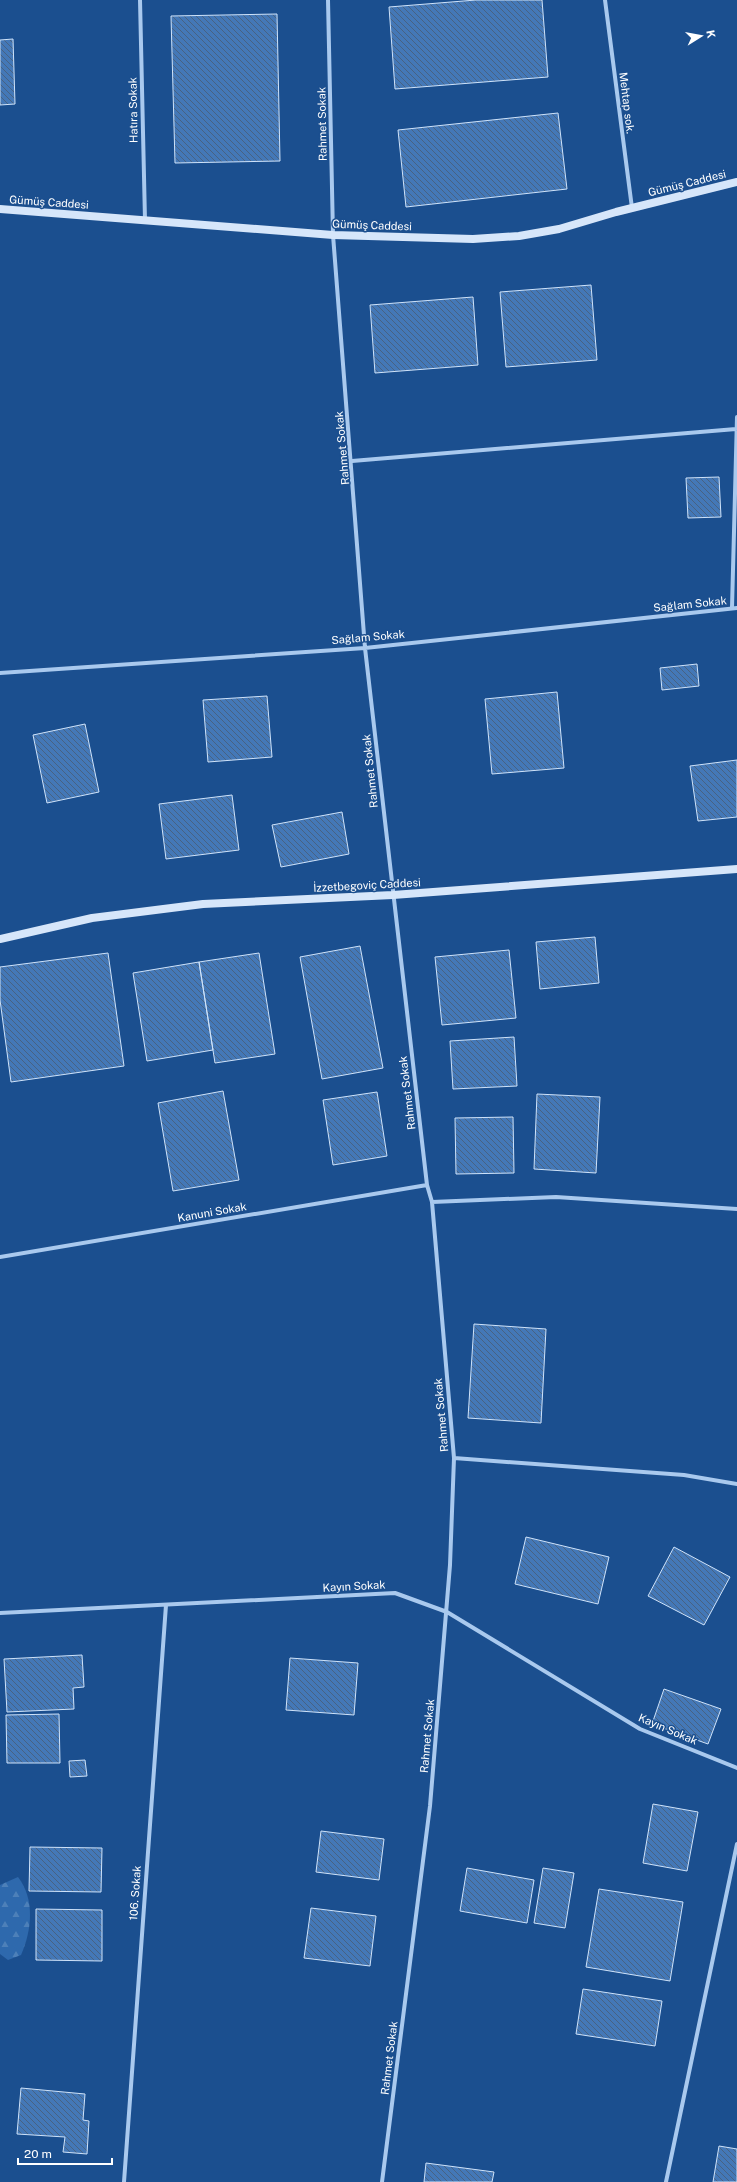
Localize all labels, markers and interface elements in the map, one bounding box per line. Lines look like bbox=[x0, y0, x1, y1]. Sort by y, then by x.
north arrow bbox=[681, 16, 721, 56]
text: K bbox=[704, 29, 717, 39]
street label: Mehtap sok. bbox=[617, 72, 637, 134]
street label: Hatıra Sokak bbox=[126, 77, 140, 143]
street label: Rahmet Sokak bbox=[315, 87, 329, 161]
street label: Gümüş Caddesi bbox=[647, 168, 727, 199]
street label: Gümüş Caddesi bbox=[9, 193, 89, 212]
street label: Gümüş Caddesi bbox=[332, 218, 412, 233]
street label: Rahmet Sokak bbox=[333, 411, 351, 485]
street label: Sağlam Sokak bbox=[653, 594, 727, 614]
street label: Sağlam Sokak bbox=[331, 628, 405, 646]
street label: Rahmet Sokak bbox=[360, 734, 380, 808]
street label: İzzetbegoviç Caddesi bbox=[313, 875, 421, 895]
street label: Rahmet Sokak bbox=[397, 1056, 417, 1130]
street label: Kanuni Sokak bbox=[177, 1200, 247, 1224]
street label: Rahmet Sokak bbox=[432, 1378, 450, 1452]
street label: Kayın Sokak bbox=[322, 1578, 386, 1594]
street label: Rahmet Sokak bbox=[418, 1699, 436, 1773]
street label: Kayın Sokak bbox=[637, 1711, 699, 1747]
street label: 106. Sokak bbox=[127, 1865, 143, 1921]
street label: Rahmet Sokak bbox=[379, 2021, 399, 2095]
scale bar bbox=[18, 2140, 112, 2166]
text: 20 m bbox=[24, 2147, 52, 2161]

